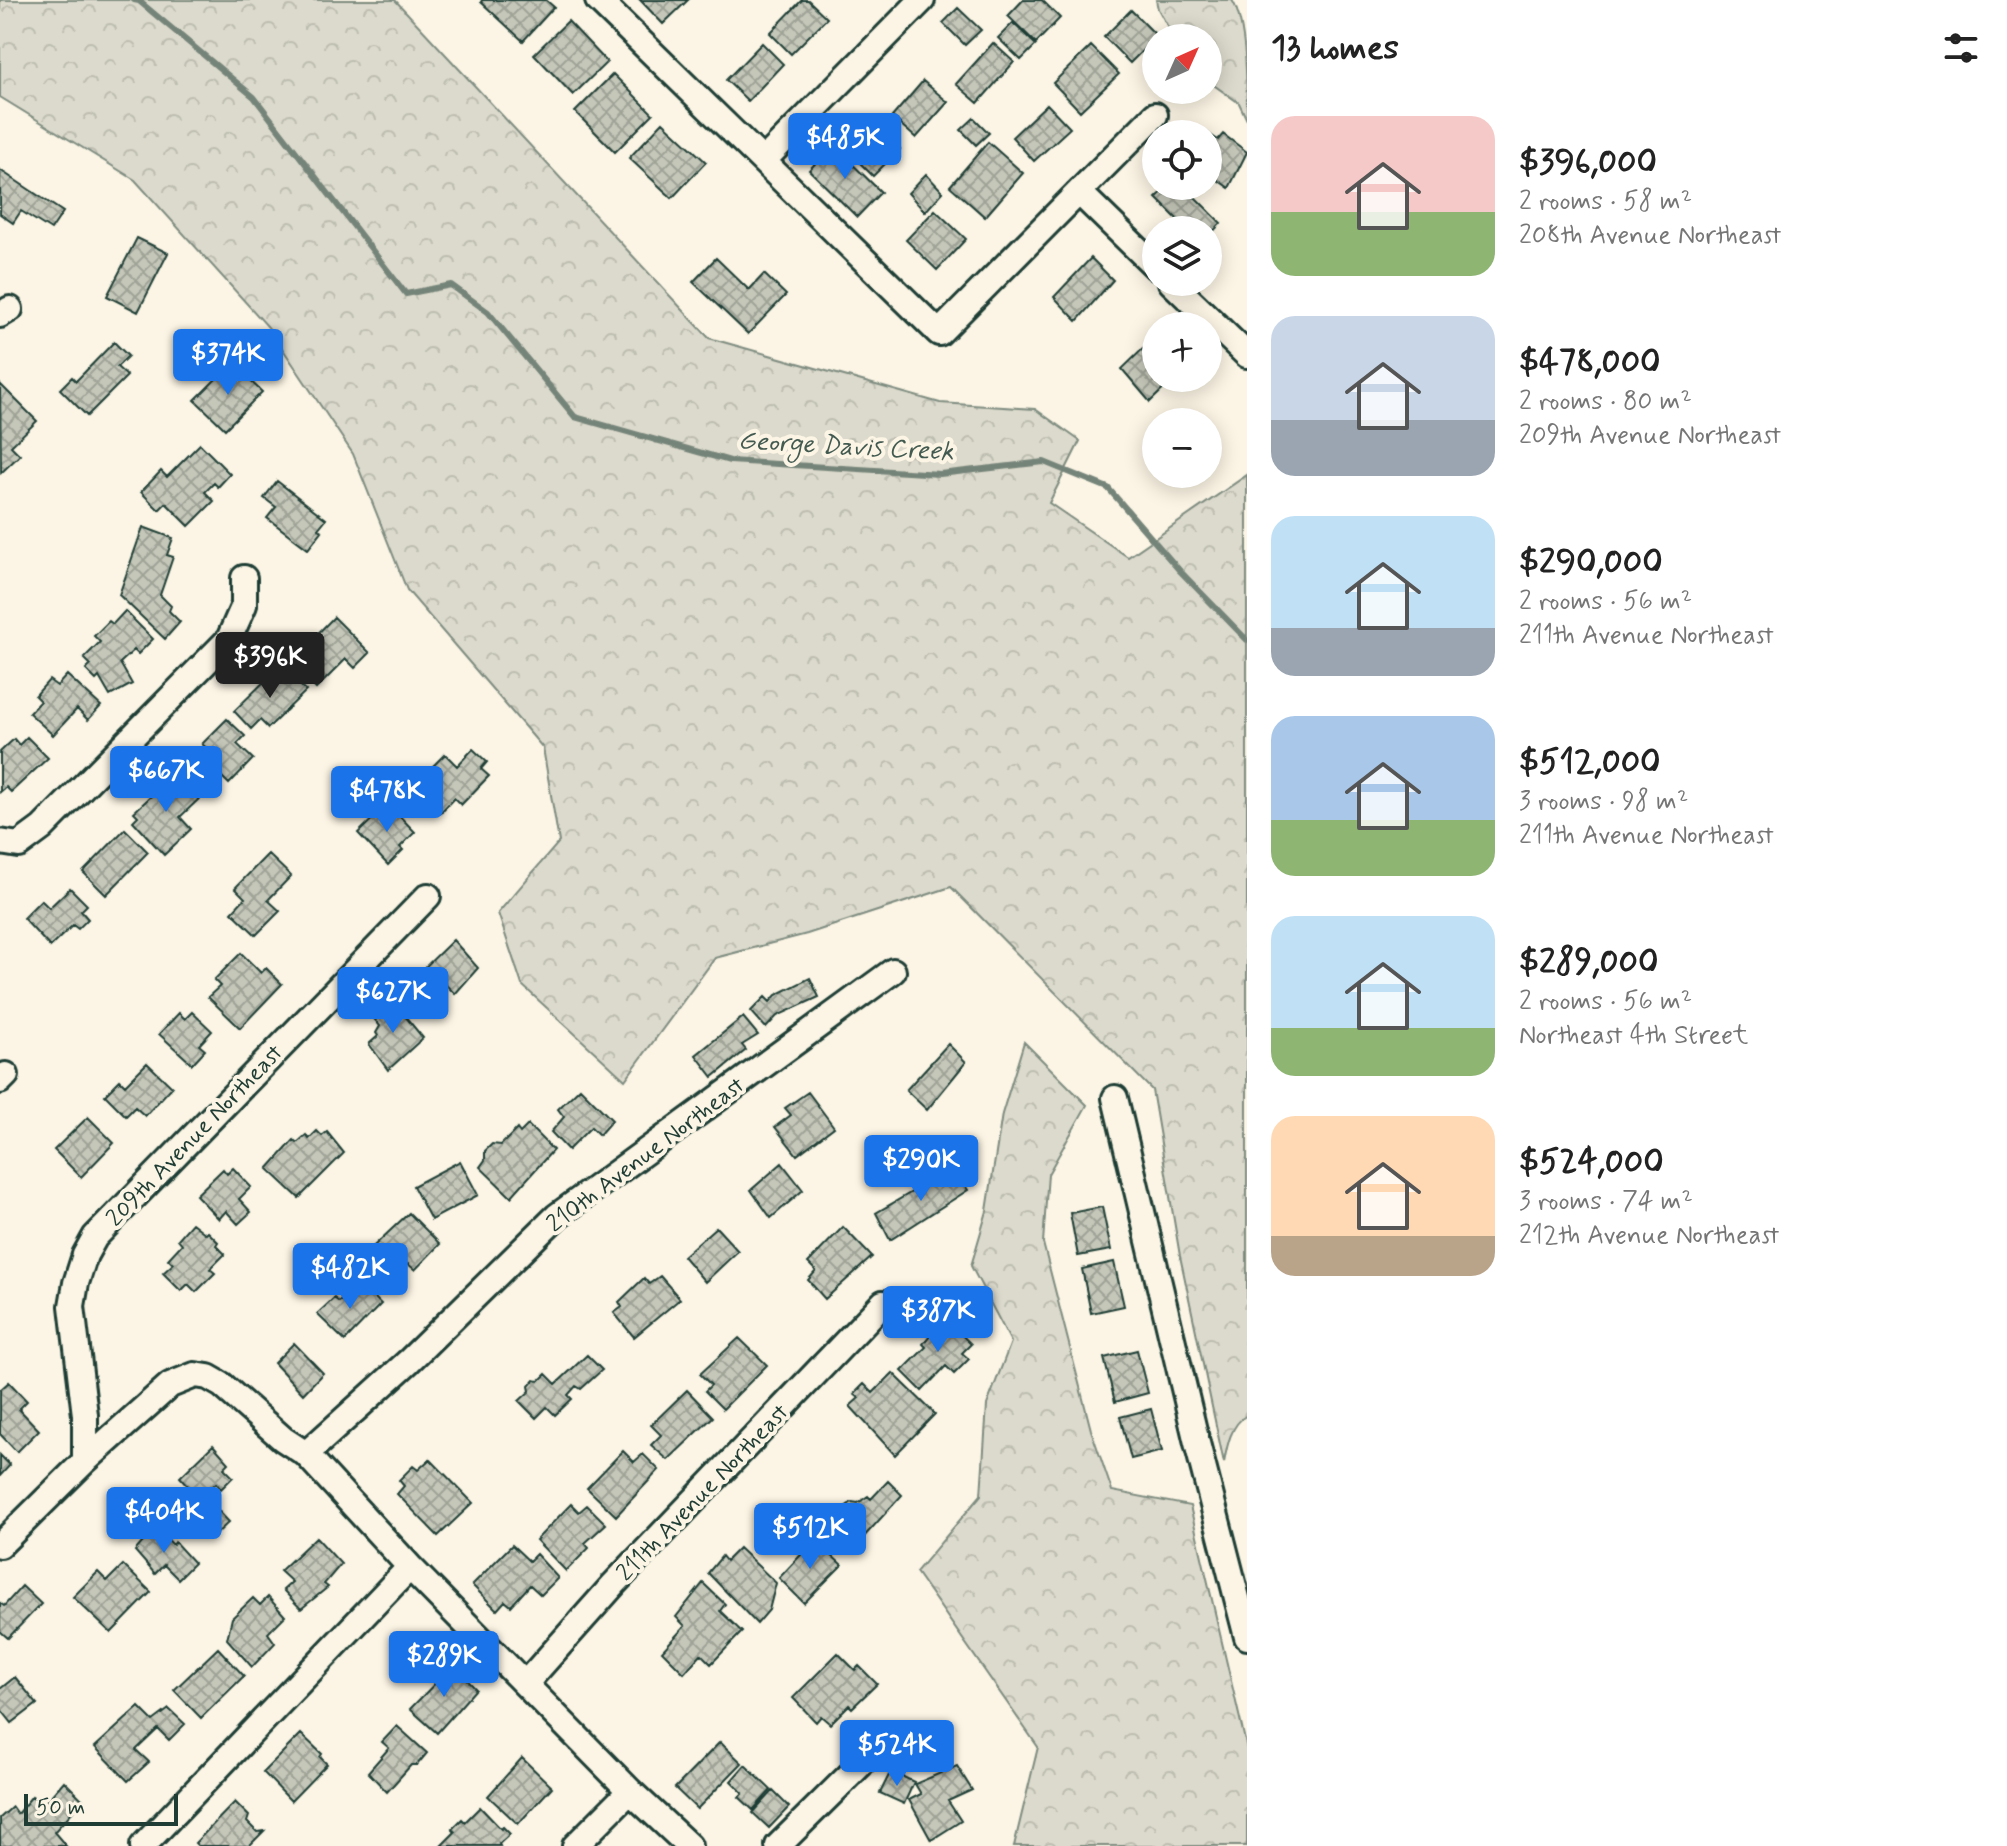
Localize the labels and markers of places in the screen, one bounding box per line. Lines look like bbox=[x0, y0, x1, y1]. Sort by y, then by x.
pin: $485K bbox=[789, 113, 901, 181]
pin: $374K bbox=[172, 329, 284, 397]
pin: $396K bbox=[214, 632, 326, 700]
pin: $667K bbox=[110, 746, 222, 814]
pin: $478K bbox=[331, 766, 443, 834]
pin: $627K bbox=[337, 967, 449, 1035]
pin: $290K bbox=[865, 1135, 977, 1203]
pin: $482K bbox=[294, 1243, 406, 1311]
pin: $387K bbox=[882, 1286, 994, 1354]
pin: $404K bbox=[108, 1487, 220, 1555]
pin: $512K bbox=[754, 1503, 866, 1571]
pin: $289K bbox=[388, 1631, 500, 1699]
pin: $524K bbox=[841, 1720, 953, 1788]

